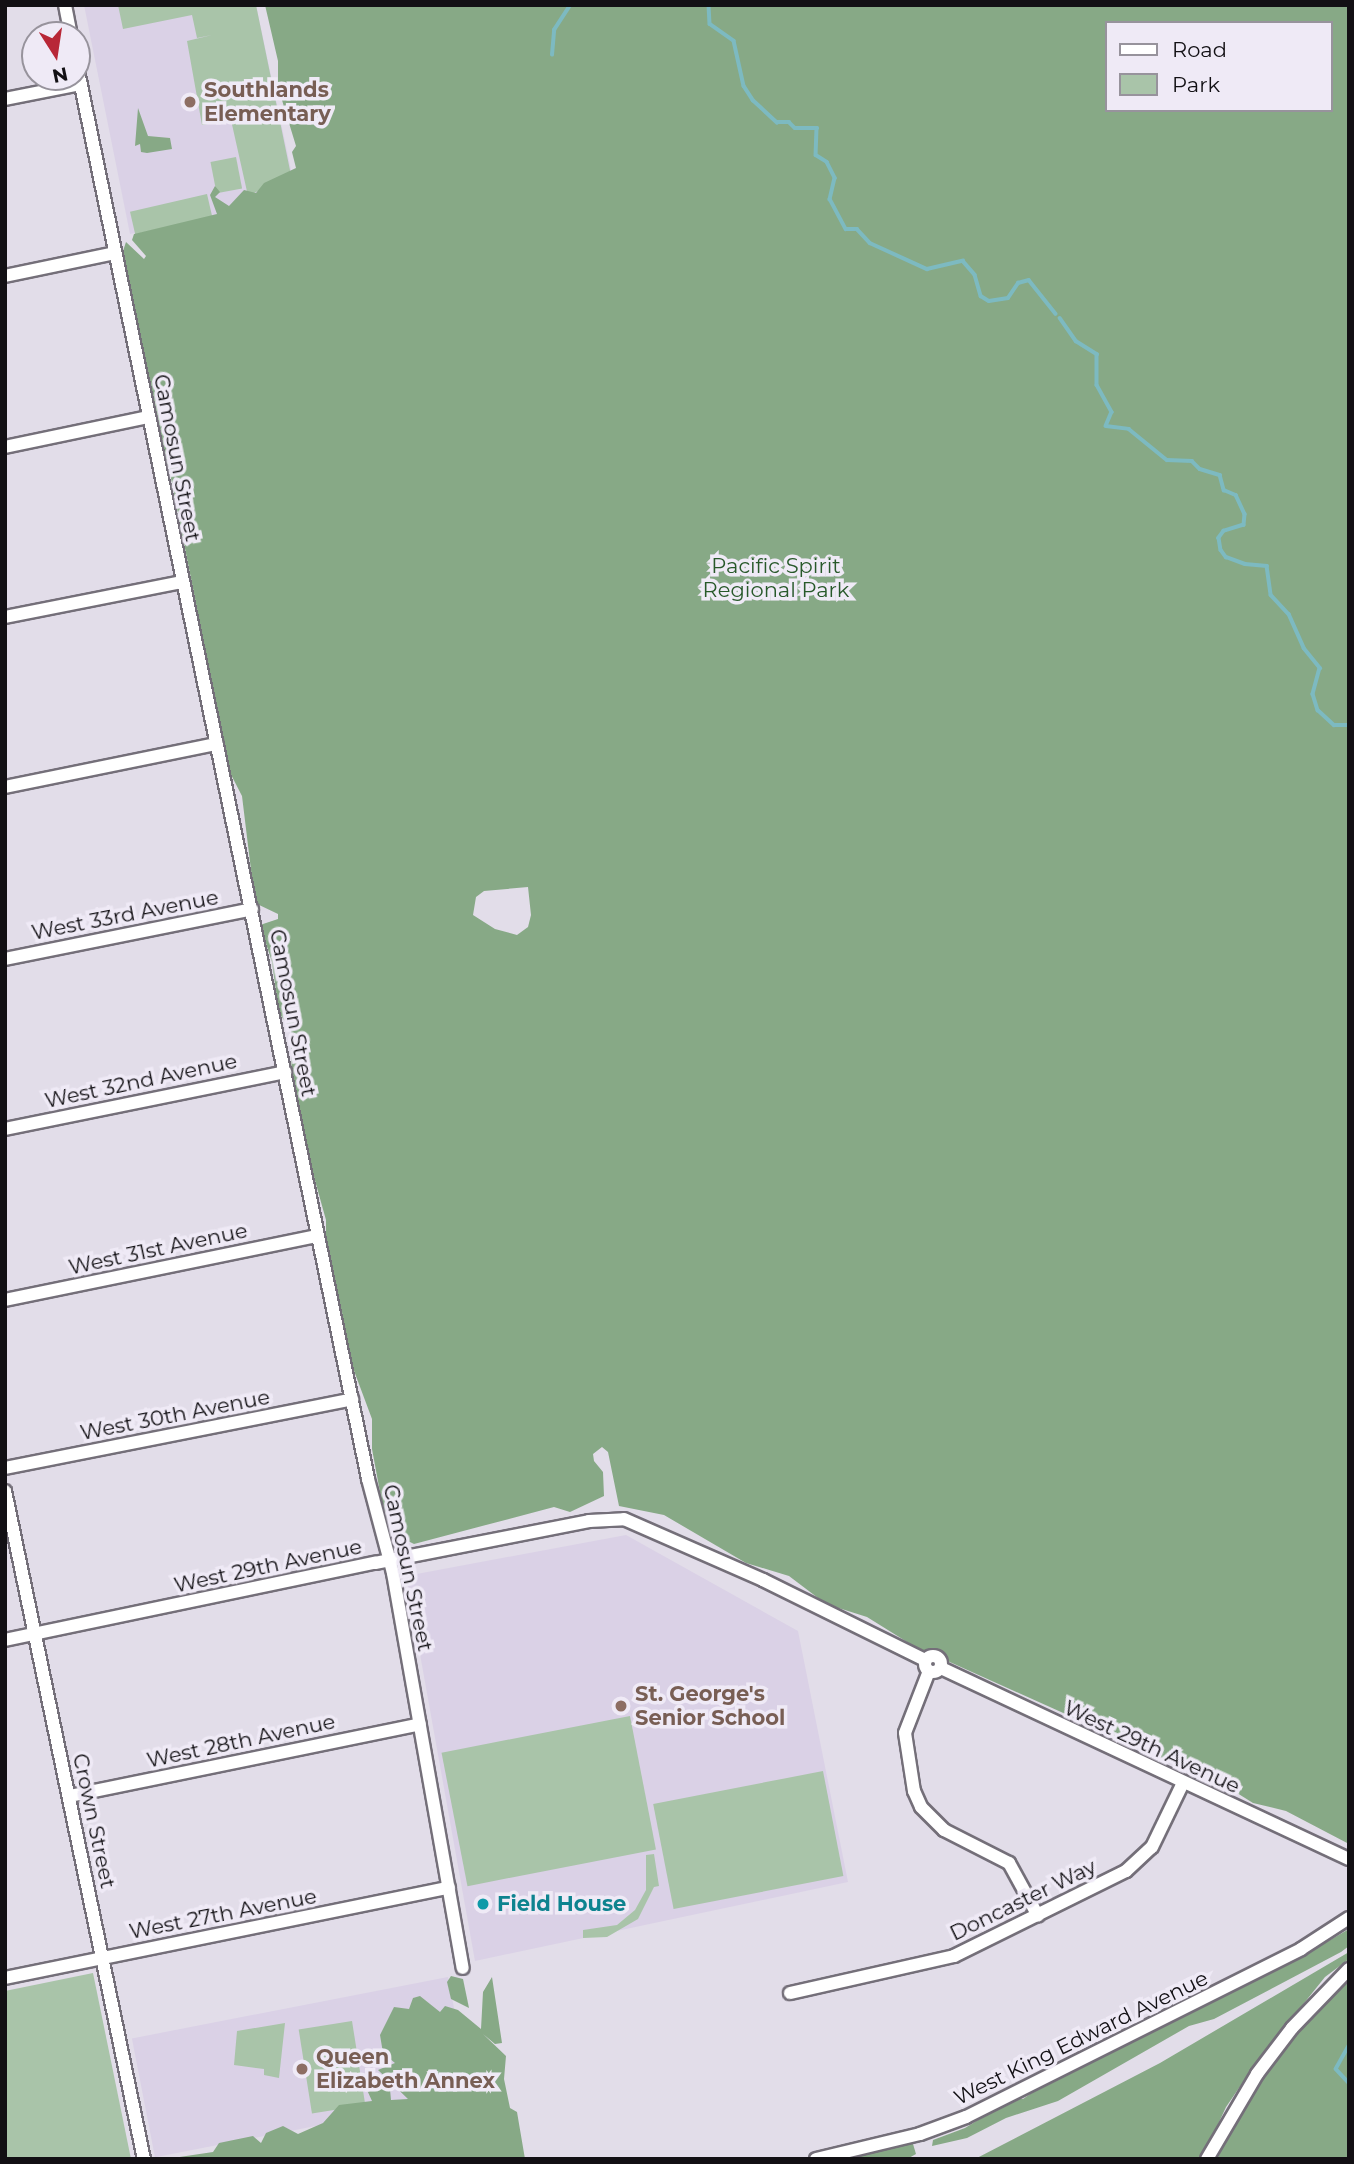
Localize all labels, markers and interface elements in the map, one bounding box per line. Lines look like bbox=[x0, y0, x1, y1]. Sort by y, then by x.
north arrow bbox=[21, 21, 91, 91]
legend bbox=[1106, 21, 1333, 112]
text: Road bbox=[1172, 37, 1227, 62]
text: N bbox=[50, 62, 70, 88]
text: Park bbox=[1172, 72, 1220, 97]
place label: Southlands Elementary bbox=[204, 77, 331, 127]
marker: Southlands Elementary bbox=[182, 94, 198, 110]
street label: Camosun Street bbox=[148, 372, 206, 544]
park label: Pacific Spirit Regional Park bbox=[703, 553, 849, 603]
street label: West 33rd Avenue bbox=[29, 885, 221, 945]
street label: Camosun Street bbox=[264, 927, 322, 1099]
street label: West 32nd Avenue bbox=[43, 1048, 239, 1114]
street label: West 31st Avenue bbox=[66, 1218, 250, 1280]
street label: West 30th Avenue bbox=[78, 1384, 272, 1446]
street label: Camosun Street bbox=[378, 1482, 438, 1654]
street label: West 29th Avenue bbox=[172, 1534, 364, 1598]
place label: St. George's Senior School bbox=[635, 1681, 785, 1731]
street label: West 29th Avenue bbox=[1060, 1695, 1244, 1799]
marker: St. George's Senior School bbox=[613, 1698, 629, 1714]
street label: West 28th Avenue bbox=[145, 1709, 337, 1773]
street label: Crown Street bbox=[67, 1751, 121, 1891]
street label: Doncaster Way bbox=[946, 1854, 1100, 1946]
street label: West 27th Avenue bbox=[127, 1883, 319, 1945]
place label: Field House bbox=[497, 1891, 626, 1917]
marker: Field House bbox=[475, 1896, 491, 1912]
street label: West King Edward Avenue bbox=[950, 1965, 1212, 2111]
place label: Queen Elizabeth Annex bbox=[316, 2044, 495, 2094]
marker: Queen Elizabeth Annex bbox=[294, 2061, 310, 2077]

